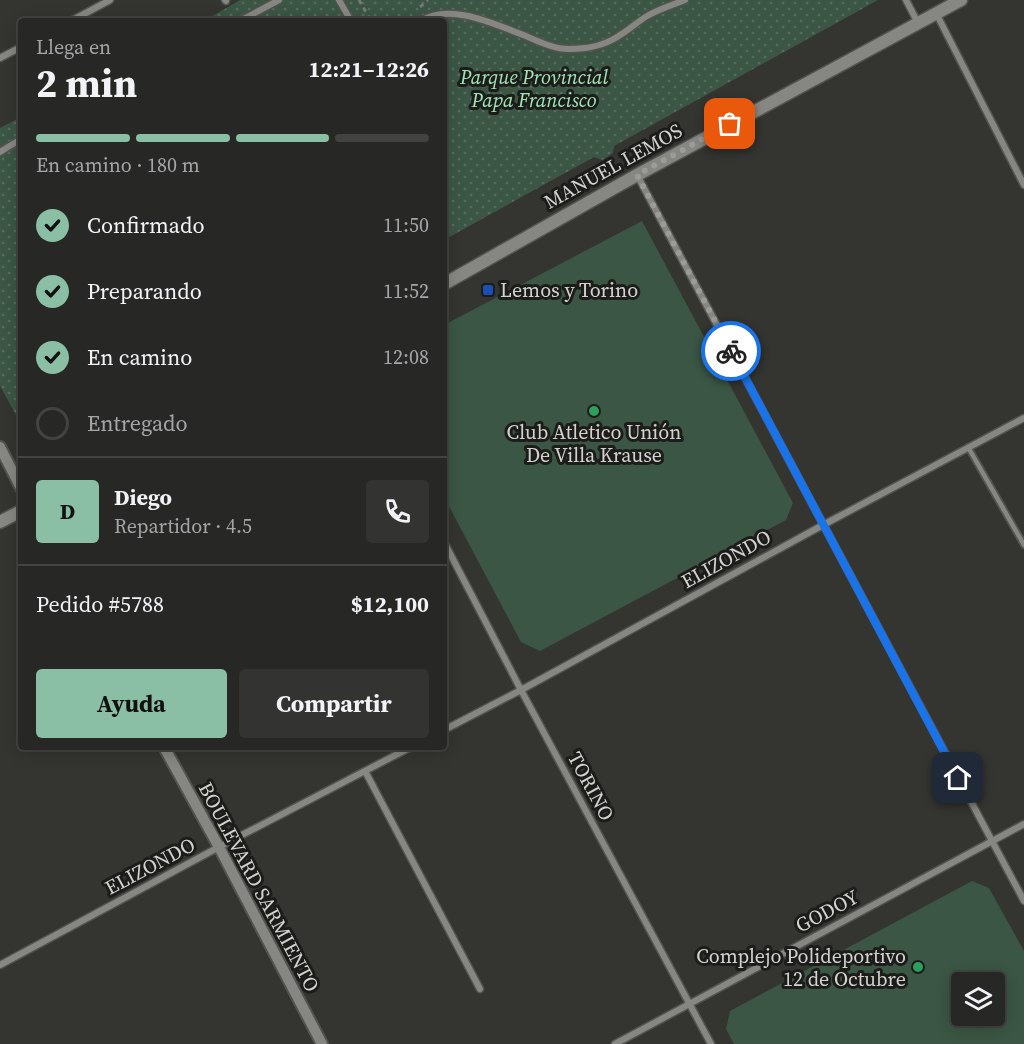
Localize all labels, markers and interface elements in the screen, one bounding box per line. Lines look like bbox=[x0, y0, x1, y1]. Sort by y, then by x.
text: Llega en bbox=[36, 33, 111, 61]
text: 12:21–12:26 bbox=[309, 54, 429, 84]
text: 2 min bbox=[36, 57, 137, 110]
park label: Parque Provincial Papa Francisco bbox=[459, 63, 608, 114]
pin bbox=[704, 98, 755, 149]
icon: bag bbox=[713, 107, 746, 140]
street label: MANUEL LEMOS bbox=[539, 116, 687, 216]
text: En camino · 180 m bbox=[36, 151, 200, 179]
icon: check bbox=[36, 209, 69, 242]
text: Confirmado bbox=[87, 210, 205, 240]
text: 11:50 bbox=[383, 211, 429, 239]
icon: check bbox=[36, 275, 69, 308]
text: Preparando bbox=[87, 276, 202, 306]
place label: Lemos y Torino bbox=[500, 276, 638, 304]
text: 11:52 bbox=[383, 277, 429, 305]
marker: Lemos y Torino bbox=[481, 283, 495, 297]
courier bbox=[701, 321, 761, 381]
icon: bike bbox=[715, 335, 748, 368]
icon: check bbox=[36, 341, 69, 374]
text: En camino bbox=[87, 342, 192, 372]
text: 12:08 bbox=[383, 343, 429, 371]
marker: Club Atletico Unión De Villa Krause bbox=[587, 404, 601, 418]
text: Entregado bbox=[87, 408, 188, 438]
place label: Club Atletico Unión De Villa Krause bbox=[507, 418, 681, 469]
button: phone bbox=[366, 480, 429, 543]
text: Diego bbox=[114, 482, 172, 512]
text: D bbox=[60, 496, 75, 526]
text: Repartidor · 4.5 bbox=[114, 512, 252, 540]
street label: ELIZONDO bbox=[676, 523, 776, 595]
text: Pedido #5788 bbox=[36, 589, 164, 619]
text: $12,100 bbox=[351, 589, 429, 619]
button: Ayuda bbox=[36, 669, 227, 738]
button: Compartir bbox=[239, 669, 429, 738]
street label: TORINO bbox=[561, 747, 621, 825]
pin bbox=[932, 752, 983, 803]
icon: home bbox=[941, 761, 974, 794]
street label: BOULEVARD SARMIENTO bbox=[192, 777, 326, 997]
street label: ELIZONDO bbox=[100, 830, 200, 902]
street label: GODOY bbox=[790, 883, 864, 939]
place label: Complejo Polideportivo 12 de Octubre bbox=[696, 942, 906, 993]
marker: Complejo Polideportivo 12 de Octubre bbox=[911, 960, 925, 974]
map controls bbox=[951, 972, 1005, 1026]
button: layers bbox=[951, 972, 1005, 1026]

